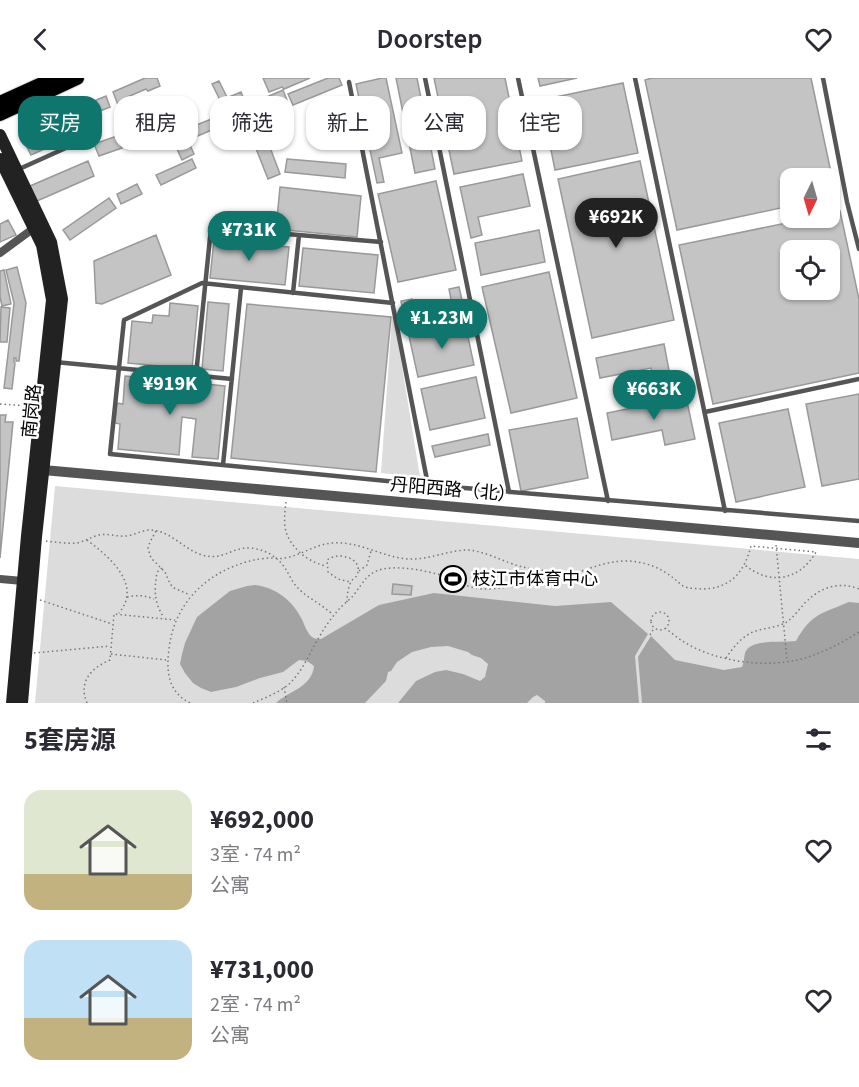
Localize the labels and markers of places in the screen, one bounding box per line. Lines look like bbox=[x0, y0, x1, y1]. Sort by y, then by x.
pin: ¥692K bbox=[574, 198, 658, 249]
pin: ¥731K bbox=[207, 211, 291, 262]
pin: ¥1.23M bbox=[393, 299, 491, 350]
pin: ¥919K bbox=[128, 365, 212, 416]
pin: ¥663K bbox=[612, 370, 696, 421]
sports icon: 枝江市体育中心 bbox=[438, 564, 468, 594]
place label: 枝江市体育中心 bbox=[472, 567, 598, 592]

